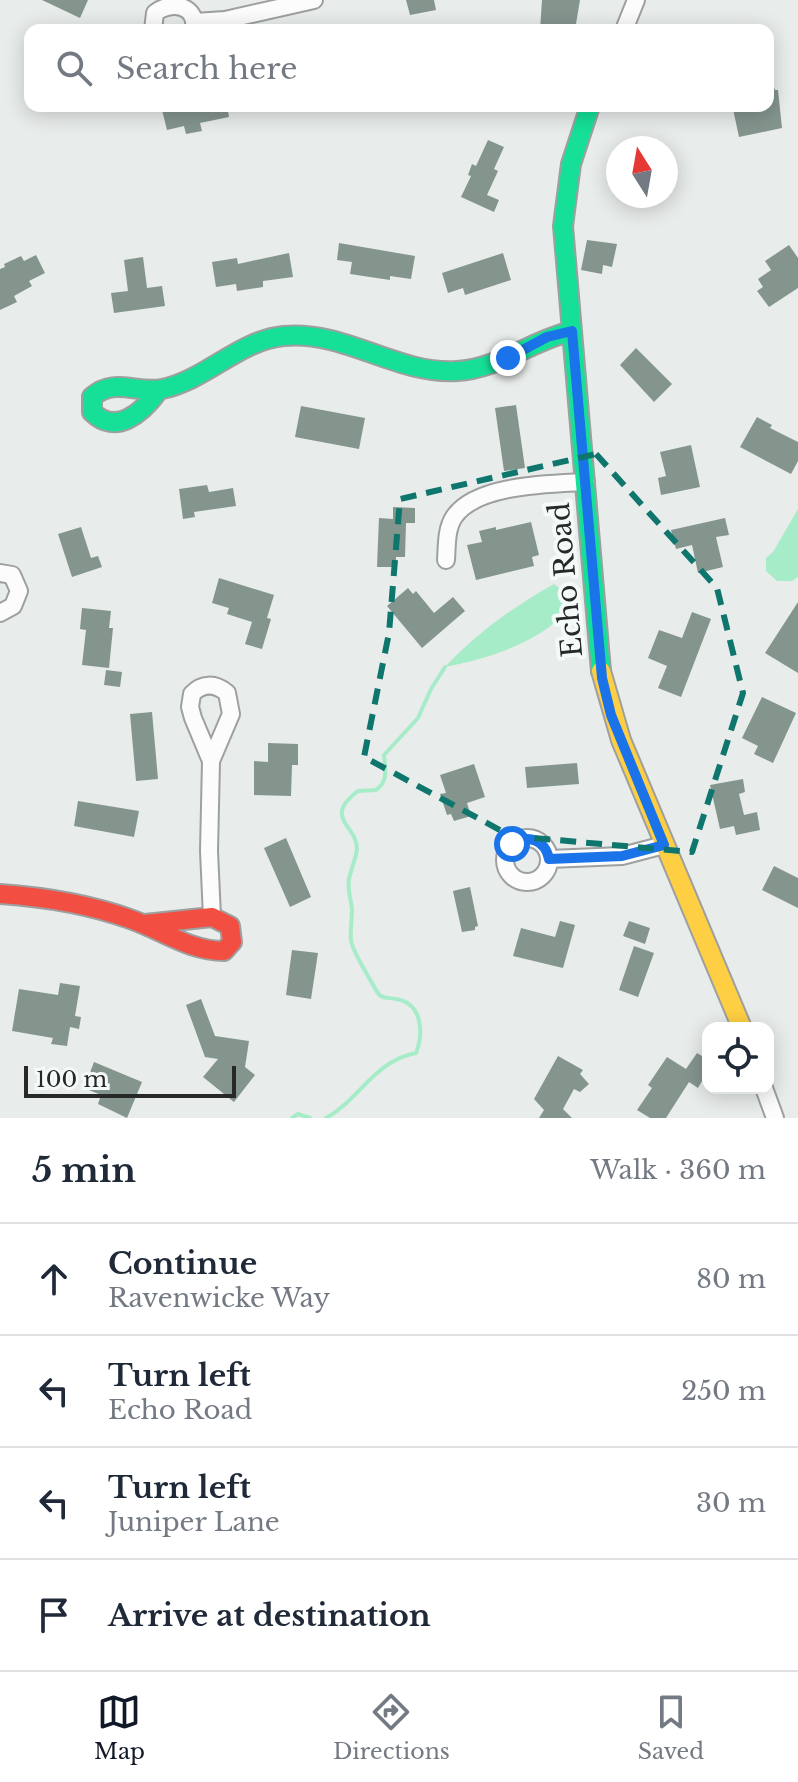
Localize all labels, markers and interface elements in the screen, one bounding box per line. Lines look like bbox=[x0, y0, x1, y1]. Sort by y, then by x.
search box bbox=[24, 24, 774, 112]
icon: search bbox=[52, 46, 96, 90]
text: Search here bbox=[116, 50, 297, 87]
north arrow bbox=[606, 136, 678, 208]
route end bbox=[490, 340, 526, 376]
street label: Echo Road bbox=[542, 501, 590, 659]
route start bbox=[494, 826, 530, 862]
map controls bbox=[702, 1022, 774, 1094]
button: locate bbox=[702, 1022, 774, 1094]
scale bar bbox=[24, 1062, 236, 1098]
text: 100 m bbox=[36, 1066, 107, 1093]
text: 5 min bbox=[32, 1149, 136, 1191]
text: Walk · 360 m bbox=[590, 1154, 766, 1186]
text: Continue bbox=[108, 1245, 257, 1282]
icon: ahead bbox=[32, 1257, 76, 1301]
text: 80 m bbox=[696, 1263, 766, 1295]
text: Ravenwicke Way bbox=[108, 1282, 330, 1314]
text: Turn left bbox=[108, 1357, 251, 1394]
icon: left bbox=[32, 1369, 76, 1413]
text: 250 m bbox=[681, 1375, 766, 1407]
text: Echo Road bbox=[108, 1394, 252, 1426]
text: Turn left bbox=[108, 1469, 251, 1506]
icon: left bbox=[32, 1481, 76, 1525]
text: 30 m bbox=[696, 1487, 766, 1519]
text: Juniper Lane bbox=[108, 1506, 280, 1538]
icon: arrive bbox=[32, 1593, 76, 1637]
text: Arrive at destination bbox=[108, 1597, 431, 1634]
tab: Map bbox=[94, 1690, 145, 1765]
tab: Directions bbox=[333, 1690, 450, 1765]
tab: Saved bbox=[638, 1690, 704, 1765]

